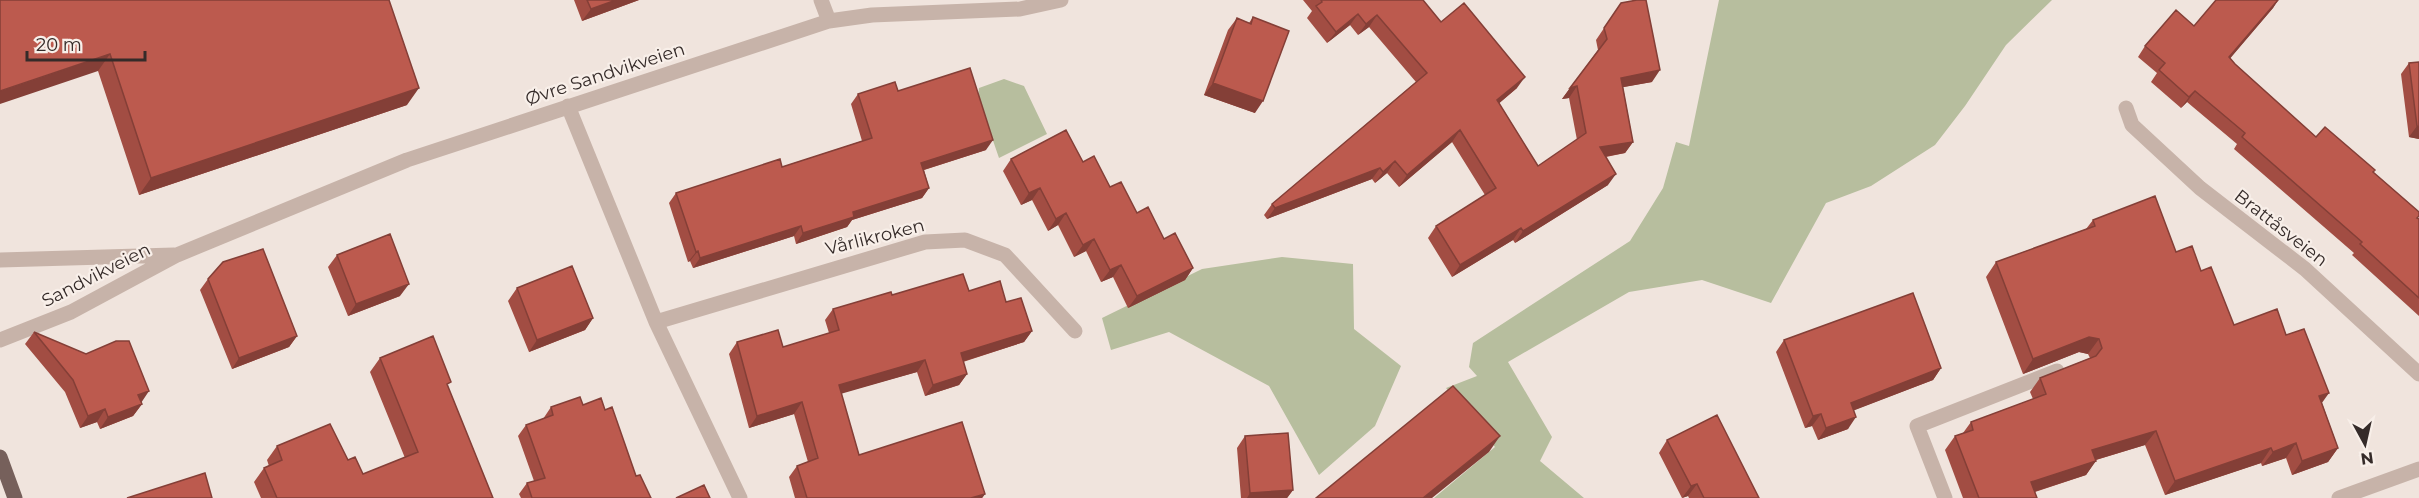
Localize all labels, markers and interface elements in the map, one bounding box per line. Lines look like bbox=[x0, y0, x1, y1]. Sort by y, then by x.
scale bar bbox=[27, 24, 146, 62]
text: 20 m bbox=[36, 34, 82, 56]
street label: Øvre Sandvikveien bbox=[522, 38, 688, 110]
street label: Brattåsveien bbox=[2230, 185, 2332, 271]
street label: Vårlikroken bbox=[823, 214, 927, 260]
street label: Sandvikveien bbox=[38, 238, 154, 312]
north arrow bbox=[2335, 414, 2395, 474]
text: N bbox=[2359, 448, 2375, 469]

